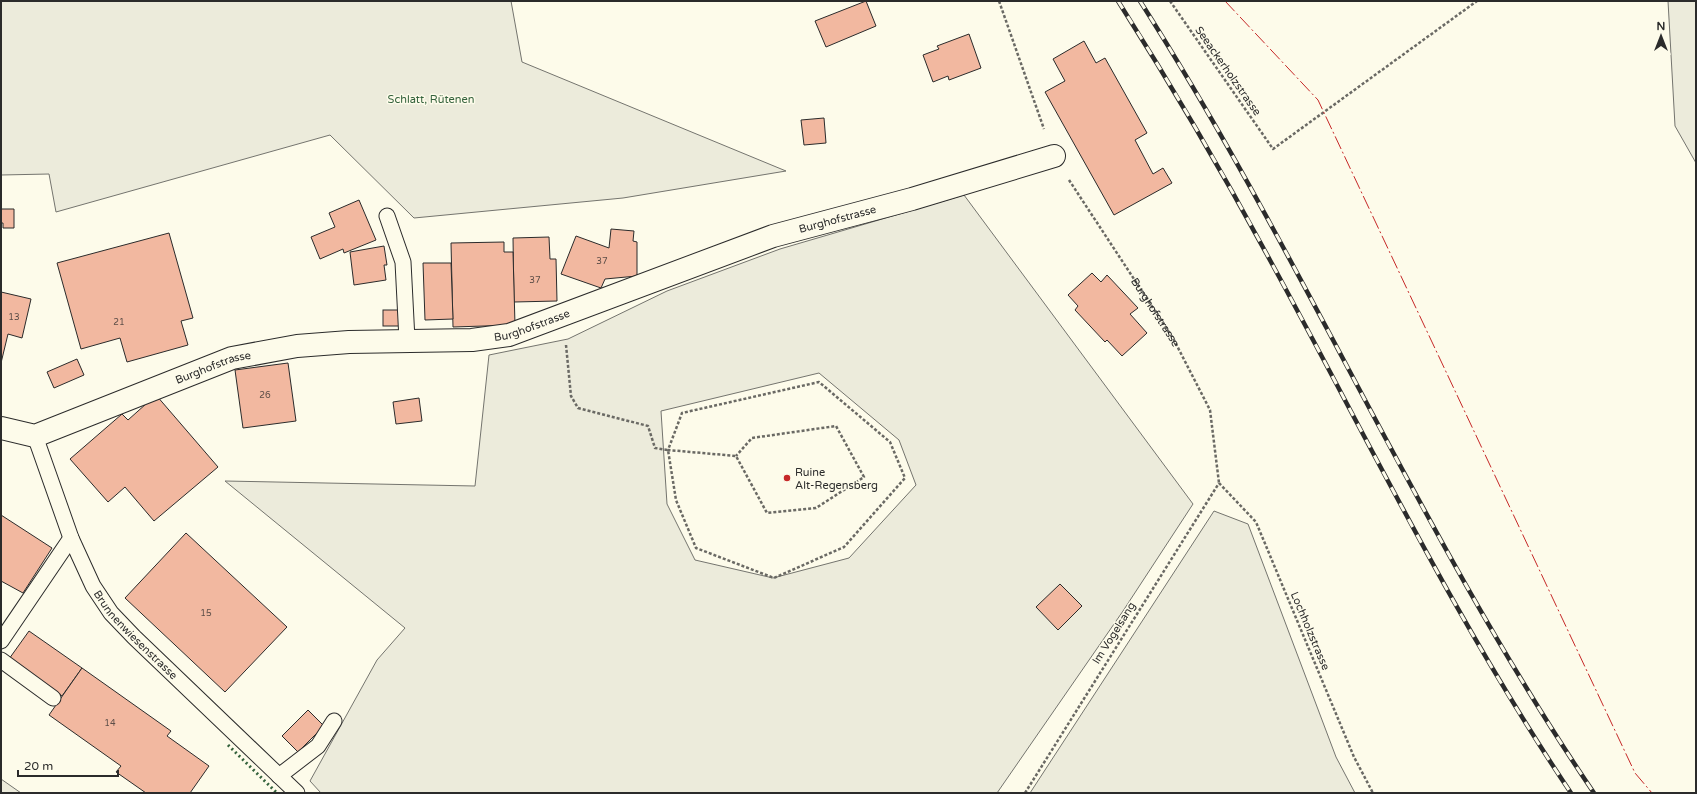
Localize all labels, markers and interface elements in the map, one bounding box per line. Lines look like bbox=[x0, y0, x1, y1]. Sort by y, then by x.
north arrow bbox=[1641, 16, 1681, 56]
text: N bbox=[1657, 20, 1665, 33]
street label: Seeackerholzstrasse bbox=[1192, 24, 1264, 118]
park label: Schlatt, Rütenen bbox=[388, 93, 474, 106]
street label: Burghofstrasse bbox=[797, 202, 877, 235]
house number: 37 bbox=[596, 256, 608, 267]
house number: 37 bbox=[529, 275, 541, 286]
street label: Burghofstrasse bbox=[1128, 275, 1183, 349]
street label: Burghofstrasse bbox=[493, 306, 572, 343]
house number: 13 bbox=[8, 312, 20, 323]
house number: 21 bbox=[113, 317, 125, 328]
street label: Burghofstrasse bbox=[173, 348, 252, 386]
house number: 26 bbox=[259, 390, 271, 401]
place label: Ruine Alt-Regensberg bbox=[795, 466, 878, 492]
marker: Ruine Alt-Regensberg bbox=[782, 473, 792, 483]
street label: Brunnenwiesenstrasse bbox=[91, 588, 180, 682]
street label: Lochholzstrasse bbox=[1288, 590, 1332, 672]
street label: Im Vogelsang bbox=[1090, 600, 1138, 666]
house number: 15 bbox=[200, 608, 212, 619]
house number: 14 bbox=[104, 718, 116, 729]
scale bar bbox=[18, 752, 118, 778]
text: 20 m bbox=[24, 759, 53, 773]

